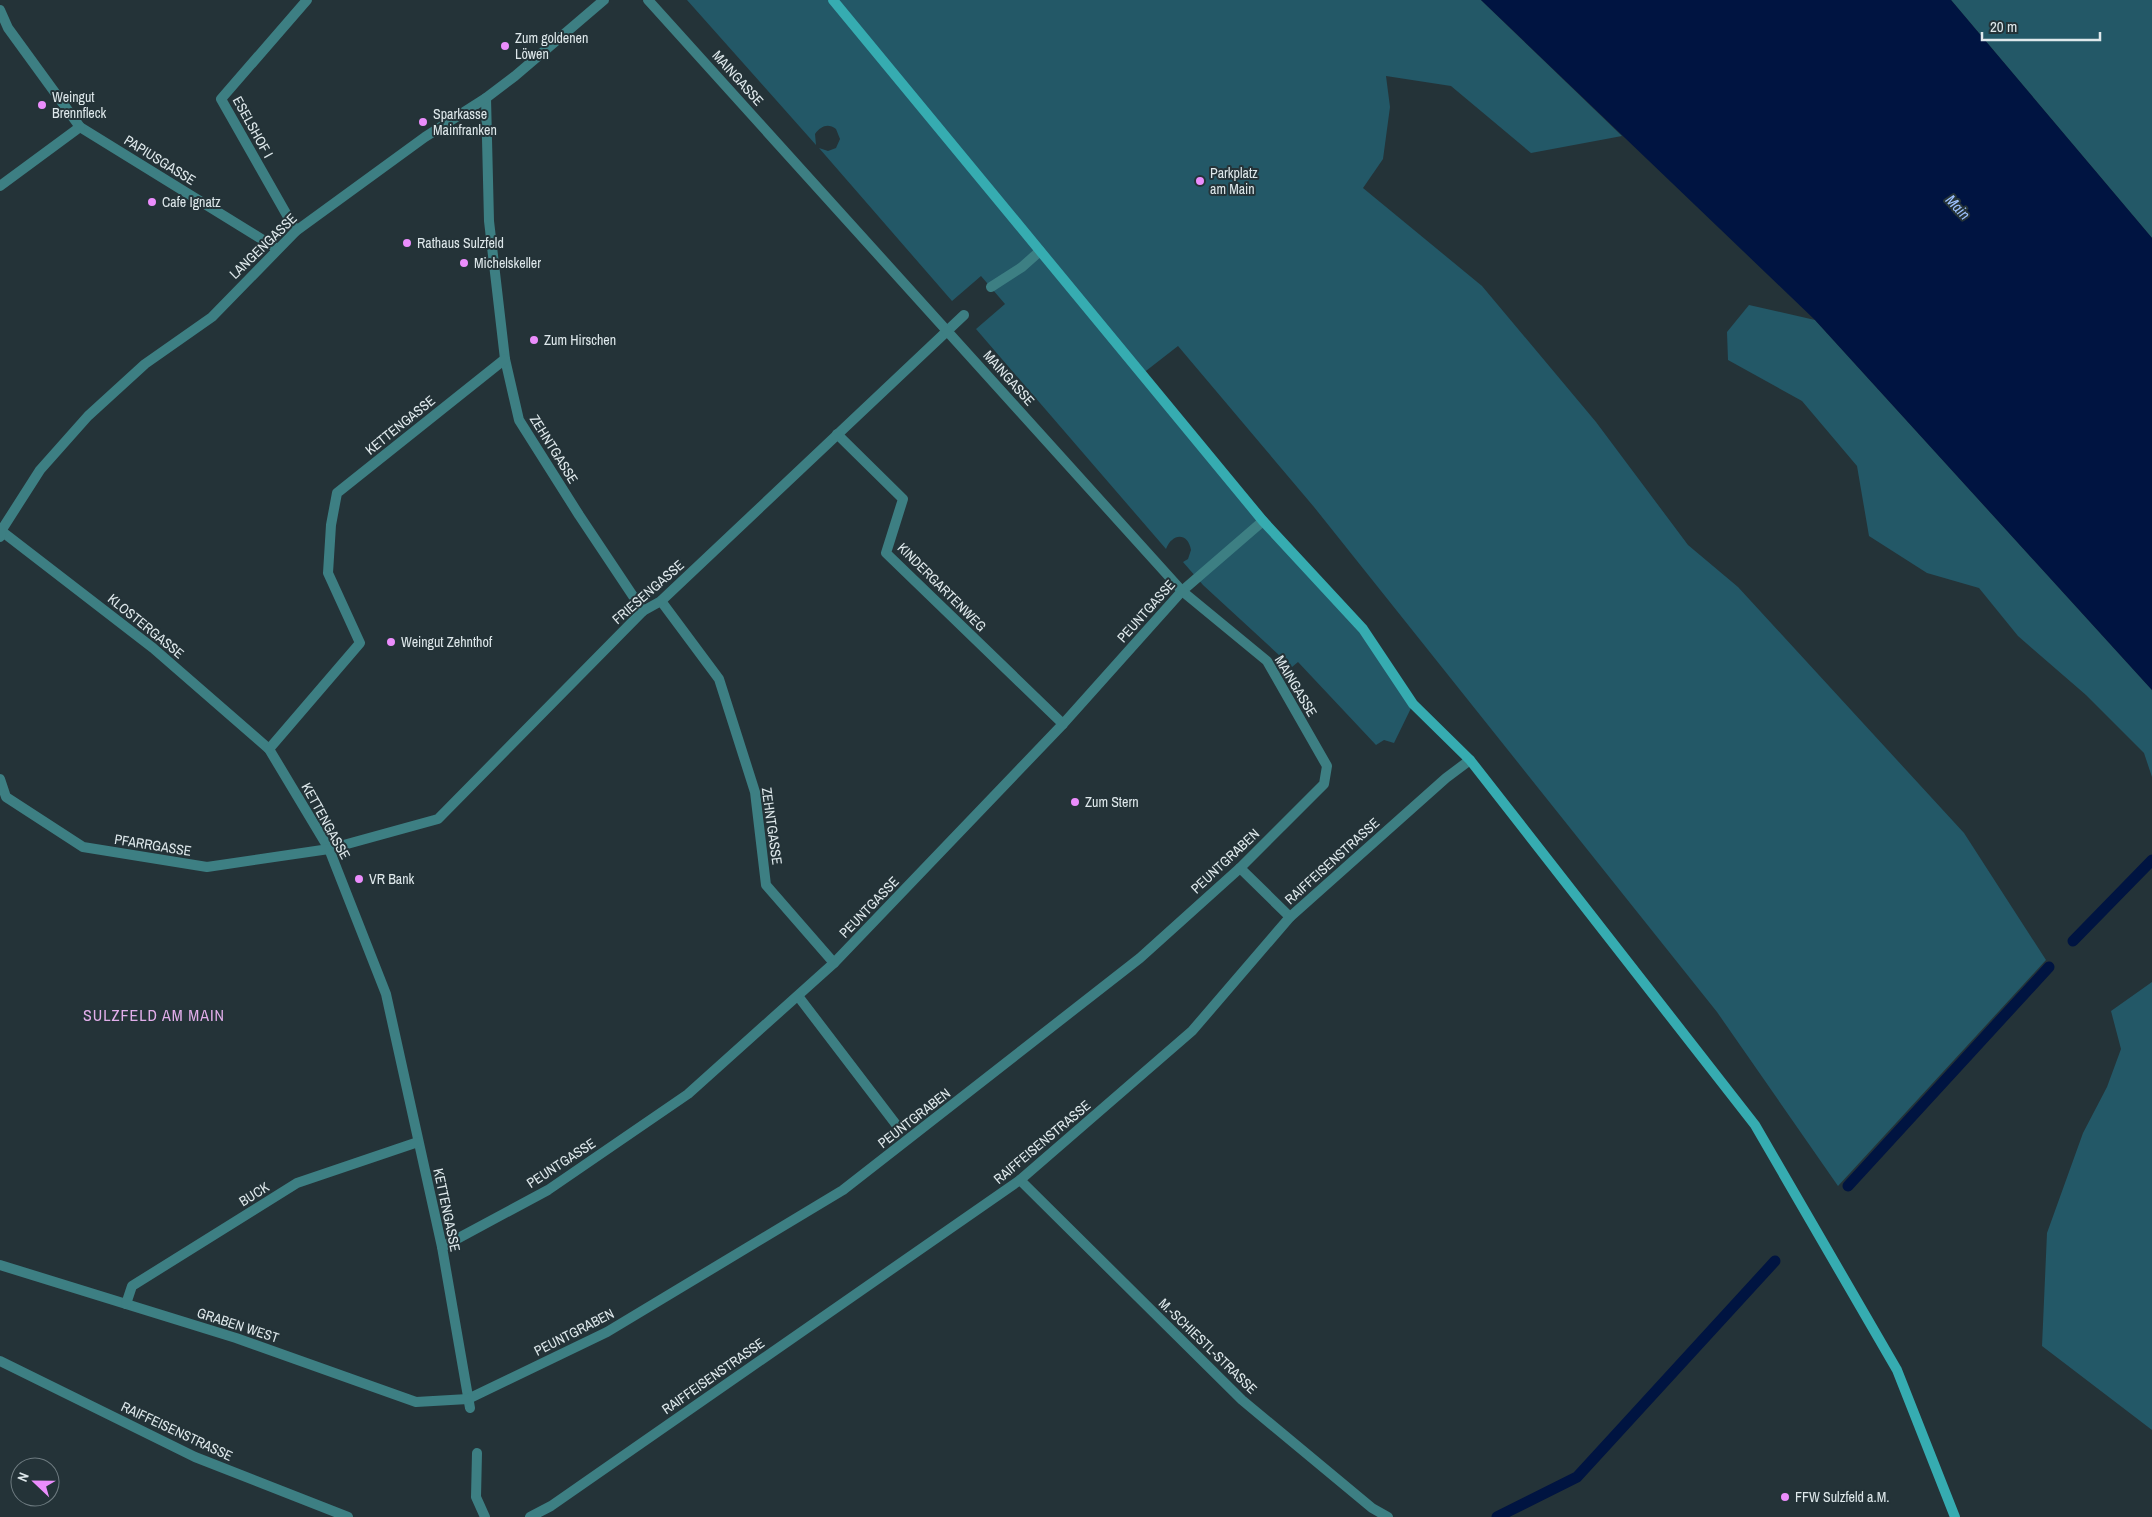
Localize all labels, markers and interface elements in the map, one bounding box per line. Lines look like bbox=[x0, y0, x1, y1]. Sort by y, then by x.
scale bar bbox=[1982, 10, 2100, 42]
text: 20 m bbox=[1990, 16, 2017, 37]
place label: Zum goldenen Löwen bbox=[515, 29, 588, 63]
marker: Zum goldenen Löwen bbox=[499, 40, 511, 52]
street label: MAINGASSE bbox=[708, 47, 768, 109]
place label: Weingut Brennfleck bbox=[52, 88, 106, 122]
street label: ESELSHOF I bbox=[229, 93, 277, 161]
marker: Weingut Brennfleck bbox=[36, 99, 48, 111]
place label: Sparkasse Mainfranken bbox=[433, 105, 497, 139]
marker: Sparkasse Mainfranken bbox=[417, 116, 429, 128]
street label: PAPIUSGASSE bbox=[121, 131, 199, 189]
place label: Parkplatz am Main bbox=[1210, 164, 1258, 198]
marker: Parkplatz am Main bbox=[1194, 175, 1206, 187]
water label: Main bbox=[1941, 190, 1975, 224]
place label: Cafe Ignatz bbox=[162, 193, 221, 211]
marker: Cafe Ignatz bbox=[146, 196, 158, 208]
street label: LANGENGASSE bbox=[226, 209, 300, 283]
place label: Rathaus Sulzfeld bbox=[417, 234, 504, 252]
marker: Rathaus Sulzfeld bbox=[401, 237, 413, 249]
place label: Michelskeller bbox=[474, 254, 541, 272]
marker: Michelskeller bbox=[458, 257, 470, 269]
place label: Zum Hirschen bbox=[544, 331, 616, 349]
marker: Zum Hirschen bbox=[528, 334, 540, 346]
street label: MAINGASSE bbox=[979, 347, 1039, 409]
street label: KETTENGASSE bbox=[361, 391, 439, 459]
street label: ZEHNTGASSE bbox=[526, 411, 582, 487]
street label: KINDERGARTENWEG bbox=[894, 539, 990, 635]
street label: FRIESENGASSE bbox=[608, 556, 688, 628]
street label: PEUNTGASSE bbox=[1113, 576, 1179, 646]
street label: KLOSTERGASSE bbox=[104, 590, 188, 662]
place label: Weingut Zehnthof bbox=[401, 633, 493, 651]
marker: Weingut Zehnthof bbox=[385, 636, 397, 648]
street label: MAINGASSE bbox=[1271, 652, 1321, 720]
street label: KETTENGASSE bbox=[298, 780, 354, 862]
street label: ZEHNTGASSE bbox=[758, 786, 786, 866]
place label: Zum Stern bbox=[1085, 793, 1139, 811]
marker: Zum Stern bbox=[1069, 796, 1081, 808]
street label: RAIFFEISENSTRASSE bbox=[1281, 814, 1383, 908]
street label: PEUNTGRABEN bbox=[1187, 825, 1263, 897]
street label: PFARRGASSE bbox=[113, 830, 193, 860]
place label: VR Bank bbox=[369, 870, 415, 888]
marker: VR Bank bbox=[353, 873, 365, 885]
street label: PEUNTGASSE bbox=[835, 873, 903, 941]
district label: SULZFELD AM MAIN bbox=[83, 1004, 225, 1026]
street label: PEUNTGRABEN bbox=[874, 1084, 954, 1152]
street label: RAIFFEISENSTRASSE bbox=[990, 1096, 1094, 1188]
street label: PEUNTGASSE bbox=[523, 1134, 599, 1192]
street label: KETTENGASSE bbox=[429, 1167, 465, 1253]
street label: BUCK bbox=[236, 1178, 273, 1210]
street label: M.-SCHIESTL-STRASSE bbox=[1155, 1294, 1261, 1398]
street label: GRABEN WEST bbox=[195, 1303, 281, 1347]
street label: PEUNTGRABEN bbox=[531, 1304, 617, 1360]
street label: RAIFFEISENSTRASSE bbox=[658, 1334, 768, 1418]
street label: RAIFFEISENSTRASSE bbox=[118, 1397, 236, 1465]
north arrow bbox=[10, 1457, 60, 1507]
text: N bbox=[13, 1470, 33, 1484]
place label: FFW Sulzfeld a.M. bbox=[1795, 1488, 1889, 1506]
marker: FFW Sulzfeld a.M. bbox=[1779, 1491, 1791, 1503]

